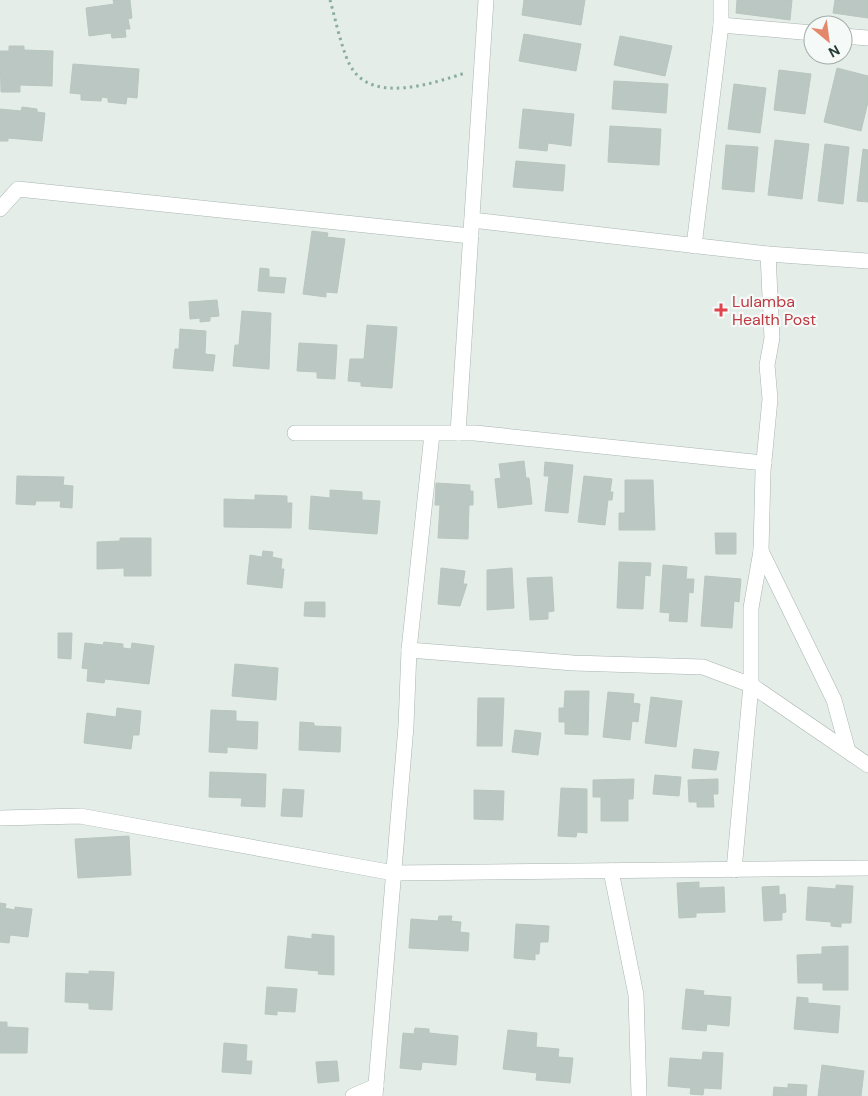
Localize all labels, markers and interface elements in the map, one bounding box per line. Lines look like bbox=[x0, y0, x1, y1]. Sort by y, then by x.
north arrow bbox=[803, 15, 853, 65]
text: N bbox=[825, 41, 843, 62]
place label: Lulamba Health Post bbox=[732, 291, 816, 330]
marker: Lulamba Health Post bbox=[714, 303, 728, 317]

